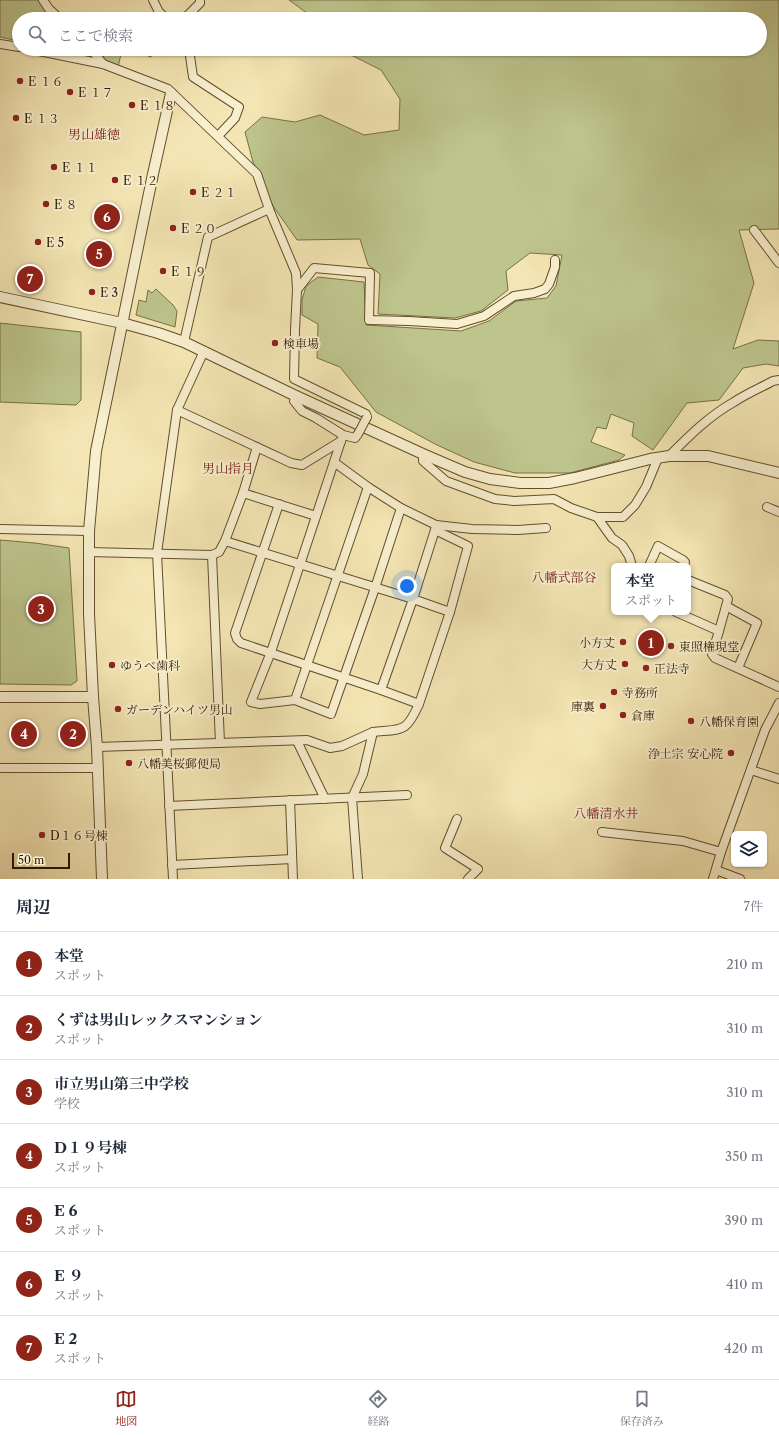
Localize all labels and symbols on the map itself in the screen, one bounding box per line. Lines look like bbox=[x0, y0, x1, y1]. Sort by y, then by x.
place label: E １６ bbox=[28, 74, 63, 89]
marker: E １６ bbox=[15, 76, 25, 86]
place label: E １７ bbox=[78, 85, 113, 100]
marker: E １７ bbox=[65, 87, 75, 97]
place label: E １８ bbox=[140, 98, 175, 113]
marker: E １８ bbox=[127, 100, 137, 110]
place label: E １３ bbox=[24, 111, 59, 126]
marker: E １３ bbox=[11, 113, 21, 123]
district label: 男山雄徳 bbox=[68, 126, 120, 142]
place label: E １１ bbox=[62, 160, 97, 175]
marker: E １１ bbox=[49, 162, 59, 172]
place label: E １２ bbox=[123, 173, 158, 188]
marker: E １２ bbox=[110, 175, 120, 185]
place label: E ２１ bbox=[201, 185, 236, 200]
marker: E ２１ bbox=[188, 187, 198, 197]
place label: E ８ bbox=[54, 197, 77, 212]
marker: E ８ bbox=[41, 199, 51, 209]
pin: 6 bbox=[94, 202, 120, 232]
place label: E ２０ bbox=[181, 221, 216, 236]
marker: E ２０ bbox=[168, 223, 178, 233]
place label: E 5 bbox=[46, 235, 64, 250]
marker: E 5 bbox=[33, 237, 43, 247]
pin: 5 bbox=[86, 239, 112, 269]
pin: 7 bbox=[17, 264, 43, 294]
place label: E １９ bbox=[171, 264, 206, 279]
marker: E １９ bbox=[158, 266, 168, 276]
place label: E 3 bbox=[100, 285, 118, 300]
marker: E 3 bbox=[87, 287, 97, 297]
place label: 検車場 bbox=[283, 336, 319, 351]
marker: 検車場 bbox=[270, 338, 280, 348]
district label: 男山指月 bbox=[202, 460, 254, 476]
district label: 八幡式部谷 bbox=[531, 569, 597, 585]
your location bbox=[397, 576, 417, 596]
pin: 3 bbox=[28, 594, 54, 624]
pin: 1 bbox=[638, 628, 664, 658]
place label: 小方丈 bbox=[579, 635, 615, 650]
marker: 小方丈 bbox=[618, 637, 628, 647]
place label: 東照権現堂 bbox=[679, 639, 739, 654]
marker: 東照権現堂 bbox=[666, 641, 676, 651]
place label: 大方丈 bbox=[581, 657, 617, 672]
place label: ゆうべ歯科 bbox=[120, 658, 180, 673]
marker: 大方丈 bbox=[620, 659, 630, 669]
marker: ゆうべ歯科 bbox=[107, 660, 117, 670]
place label: 正法寺 bbox=[654, 661, 690, 676]
marker: 正法寺 bbox=[641, 663, 651, 673]
place label: 寺務所 bbox=[622, 685, 658, 700]
marker: 寺務所 bbox=[609, 687, 619, 697]
place label: 庫裏 bbox=[571, 699, 595, 714]
marker: 庫裏 bbox=[598, 701, 608, 711]
place label: ガーデンハイツ男山 bbox=[126, 702, 233, 717]
marker: ガーデンハイツ男山 bbox=[113, 704, 123, 714]
place label: 倉庫 bbox=[631, 708, 655, 723]
marker: 倉庫 bbox=[618, 710, 628, 720]
place label: 八幡保育園 bbox=[699, 714, 759, 729]
marker: 八幡保育園 bbox=[686, 716, 696, 726]
pin: 4 bbox=[11, 719, 37, 749]
pin: 2 bbox=[60, 719, 86, 749]
place label: 浄土宗 安心院 bbox=[648, 746, 723, 761]
marker: 浄土宗 安心院 bbox=[726, 748, 736, 758]
place label: 八幡美桜郵便局 bbox=[137, 756, 221, 771]
marker: 八幡美桜郵便局 bbox=[124, 758, 134, 768]
district label: 八幡清水井 bbox=[573, 805, 639, 821]
place label: D１６号棟 bbox=[50, 828, 108, 843]
marker: D１６号棟 bbox=[37, 830, 47, 840]
scale bar bbox=[12, 851, 70, 870]

